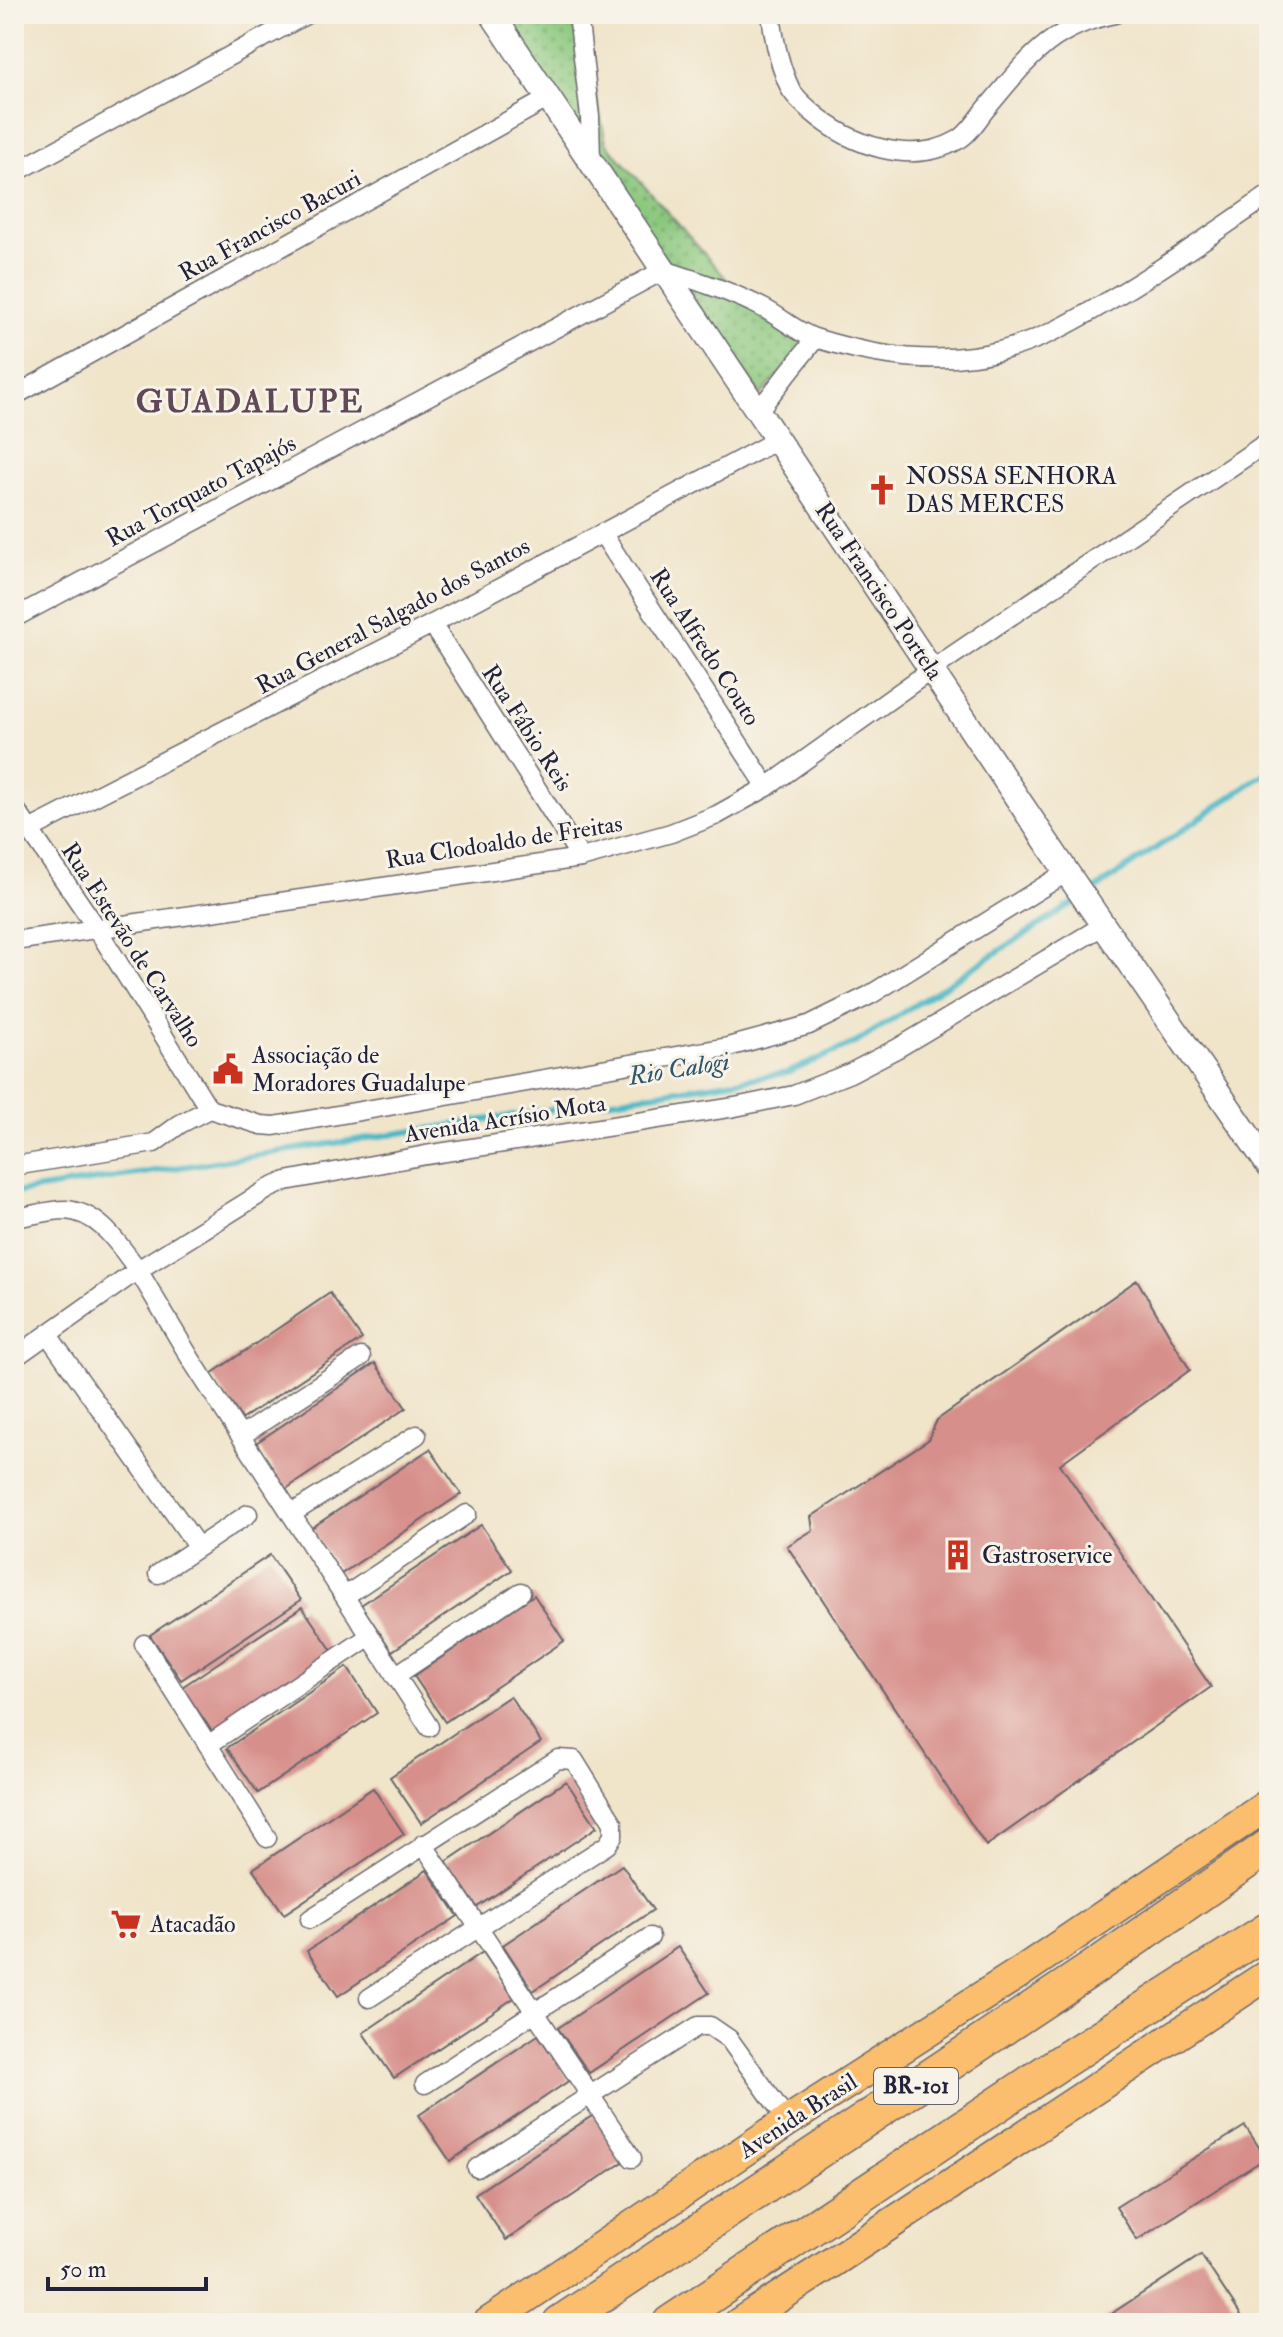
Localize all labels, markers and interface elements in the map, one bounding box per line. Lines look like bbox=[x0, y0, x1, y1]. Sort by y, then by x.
street label: Rua Francisco Bacuri bbox=[174, 163, 366, 289]
district label: GUADALUPE bbox=[136, 382, 364, 422]
street label: Rua Torquato Tapajós bbox=[101, 428, 301, 554]
place label: NOSSA SENHORA DAS MERCES bbox=[906, 461, 1117, 520]
church icon: NOSSA SENHORA DAS MERCES bbox=[865, 473, 899, 507]
street label: Rua Francisco Portela bbox=[808, 496, 951, 687]
street label: Rua General Salgado dos Santos bbox=[251, 530, 535, 702]
street label: Rua Alfredo Couto bbox=[643, 562, 767, 732]
street label: Rua Fábio Reis bbox=[475, 659, 579, 797]
street label: Rua Clodoaldo de Freitas bbox=[383, 808, 625, 876]
street label: Rua Estevão de Carvalho bbox=[54, 837, 210, 1053]
place label: Associação de Moradores Guadalupe bbox=[251, 1040, 465, 1099]
water label: Rio Calogi bbox=[625, 1045, 732, 1093]
public building icon: Associação de Moradores Guadalupe bbox=[211, 1052, 245, 1086]
street label: Avenida Acrísio Mota bbox=[401, 1088, 609, 1150]
building icon: Gastroservice bbox=[941, 1538, 975, 1572]
place label: Gastroservice bbox=[982, 1540, 1112, 1571]
supermarket icon: Atacadão bbox=[109, 1907, 143, 1941]
place label: Atacadão bbox=[149, 1909, 236, 1940]
street label: Avenida Brasil bbox=[732, 2066, 863, 2166]
road number: BR-101 bbox=[874, 2068, 958, 2104]
scale bar bbox=[48, 2241, 206, 2291]
text: 50 m bbox=[60, 2254, 107, 2285]

